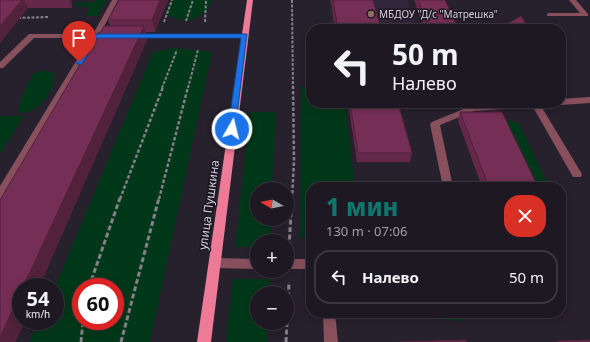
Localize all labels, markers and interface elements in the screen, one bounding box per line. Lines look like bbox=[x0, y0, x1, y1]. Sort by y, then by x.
place label: МБДОУ "Д/с "Матрешка" bbox=[379, 7, 498, 21]
marker: МБДОУ "Д/с "Матрешка" bbox=[366, 9, 376, 19]
pin bbox=[62, 21, 96, 62]
icon: arrive bbox=[68, 27, 90, 49]
text: 50 m bbox=[392, 35, 459, 73]
icon: left bbox=[326, 40, 378, 92]
text: Налево bbox=[392, 71, 457, 95]
position arrow bbox=[211, 108, 253, 150]
street label: улица Пушкина bbox=[194, 159, 223, 251]
north arrow bbox=[250, 182, 294, 226]
map controls bbox=[250, 182, 294, 330]
text: 1 мин bbox=[326, 190, 398, 223]
button: close bbox=[504, 195, 546, 237]
text: 130 m · 07:06 bbox=[326, 222, 407, 240]
button: + bbox=[250, 234, 294, 278]
icon: left bbox=[328, 266, 350, 288]
text: Налево bbox=[362, 267, 419, 287]
text: 50 m bbox=[509, 267, 544, 287]
speed limit sign: 60 bbox=[72, 278, 124, 330]
text: 54 bbox=[27, 285, 49, 312]
button: − bbox=[250, 286, 294, 330]
text: km/h bbox=[26, 307, 50, 321]

